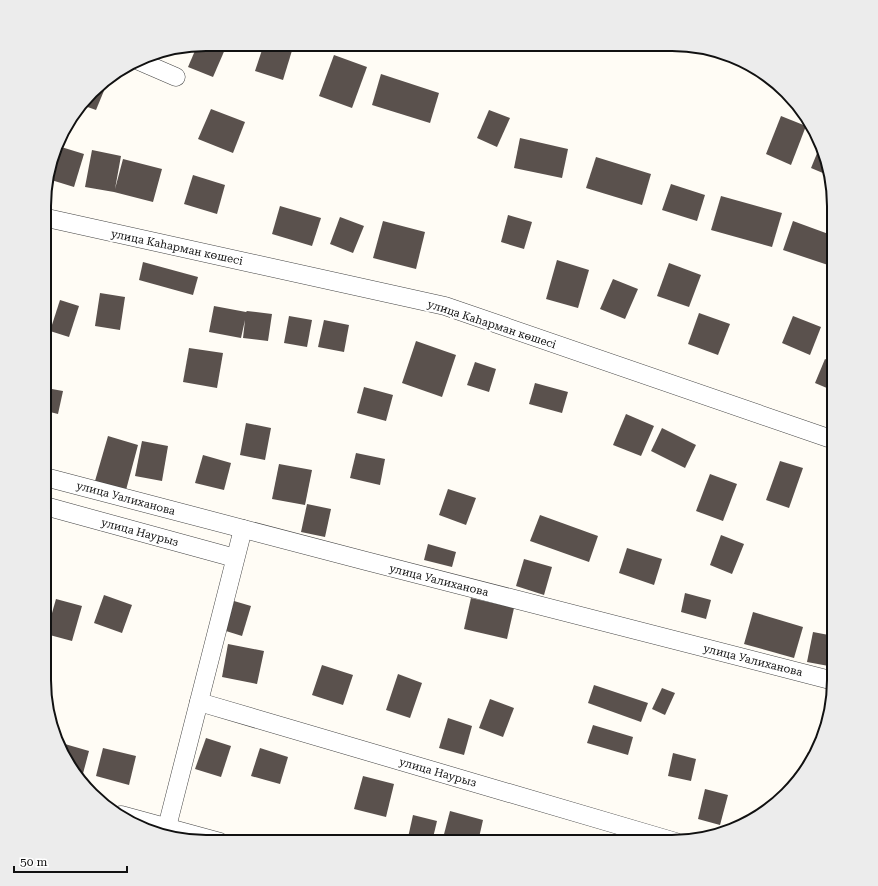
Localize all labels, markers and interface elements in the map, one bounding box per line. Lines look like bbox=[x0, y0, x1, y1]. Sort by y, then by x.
street label: улица Каһарман көшесі bbox=[110, 227, 244, 268]
street label: улица Каһарман көшесі bbox=[426, 298, 558, 352]
street label: улица Уалиханова bbox=[75, 479, 177, 518]
street label: улица Наурыз bbox=[100, 516, 180, 549]
street label: улица Уалиханова bbox=[388, 562, 490, 599]
street label: улица Уалиханова bbox=[702, 642, 804, 679]
street label: улица Наурыз bbox=[398, 755, 478, 790]
scale bar bbox=[14, 848, 127, 874]
text: 50 m bbox=[20, 855, 47, 869]

